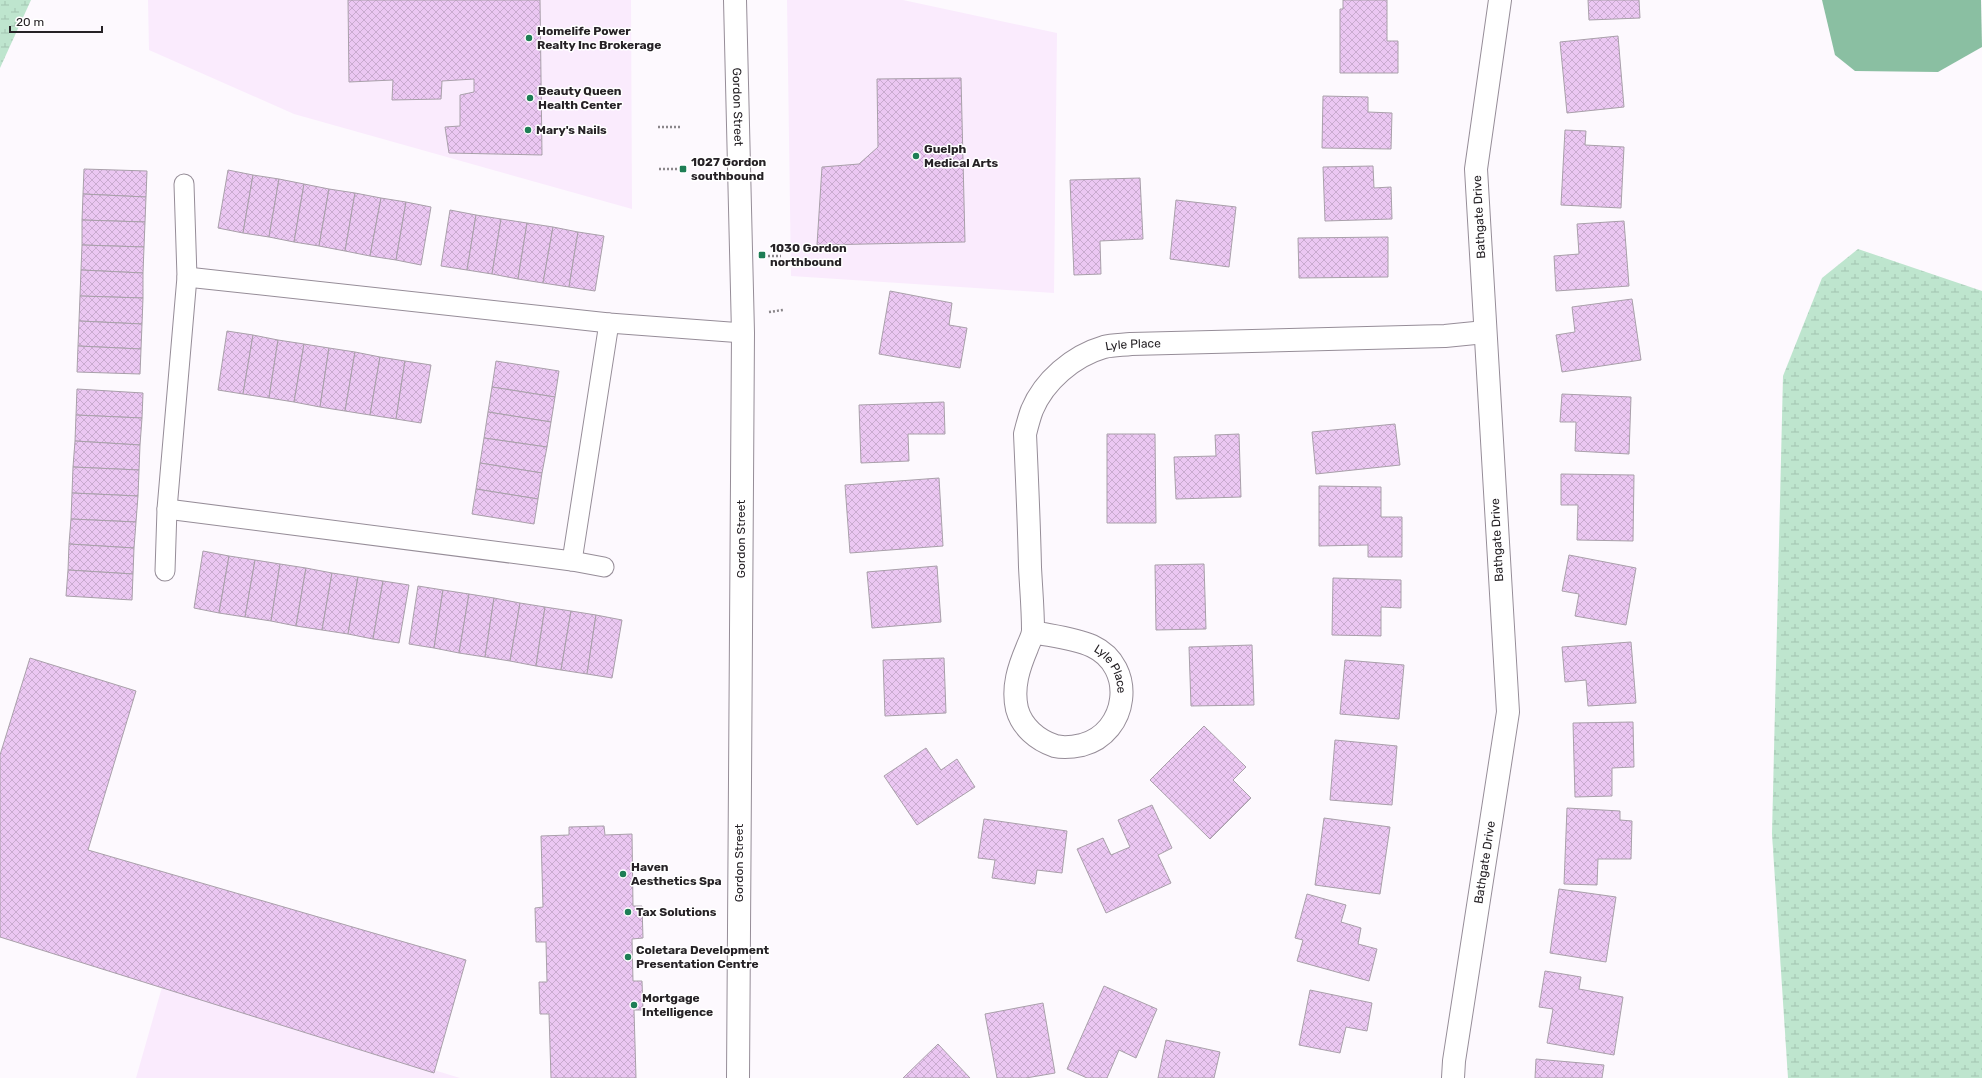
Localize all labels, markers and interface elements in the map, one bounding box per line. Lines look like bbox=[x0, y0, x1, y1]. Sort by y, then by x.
scale bar bbox=[10, 8, 102, 34]
text: 20 m bbox=[16, 15, 44, 29]
place label: Homelife Power Realty Inc Brokerage bbox=[537, 24, 661, 52]
marker: Homelife Power Realty Inc Brokerage bbox=[524, 33, 534, 43]
street label: Gordon Street bbox=[730, 68, 746, 147]
place label: Beauty Queen Health Center bbox=[538, 84, 622, 112]
marker: Beauty Queen Health Center bbox=[525, 93, 535, 103]
place label: Mary's Nails bbox=[536, 123, 607, 137]
marker: Mary's Nails bbox=[523, 125, 533, 135]
place label: Guelph Medical Arts bbox=[924, 142, 999, 170]
marker: Guelph Medical Arts bbox=[911, 151, 921, 161]
place label: 1027 Gordon southbound bbox=[691, 155, 767, 183]
marker: 1027 Gordon southbound bbox=[678, 164, 688, 174]
street label: Bathgate Drive bbox=[1470, 175, 1488, 259]
place label: 1030 Gordon northbound bbox=[770, 241, 847, 269]
marker: 1030 Gordon northbound bbox=[757, 250, 767, 260]
street label: Lyle Place bbox=[1104, 336, 1161, 354]
street label: Bathgate Drive bbox=[1488, 498, 1506, 582]
street label: Gordon Street bbox=[734, 499, 748, 578]
street label: Lyle Place bbox=[1092, 642, 1129, 694]
street label: Bathgate Drive bbox=[1471, 820, 1498, 905]
street label: Gordon Street bbox=[732, 823, 746, 902]
place label: Haven Aesthetics Spa bbox=[631, 860, 722, 888]
marker: Haven Aesthetics Spa bbox=[618, 869, 628, 879]
place label: Tax Solutions bbox=[636, 905, 717, 919]
marker: Tax Solutions bbox=[623, 907, 633, 917]
place label: Coletara Development Presentation Centre bbox=[636, 943, 770, 971]
marker: Coletara Development Presentation Centre bbox=[623, 952, 633, 962]
place label: Mortgage Intelligence bbox=[642, 991, 713, 1019]
marker: Mortgage Intelligence bbox=[629, 1000, 639, 1010]

